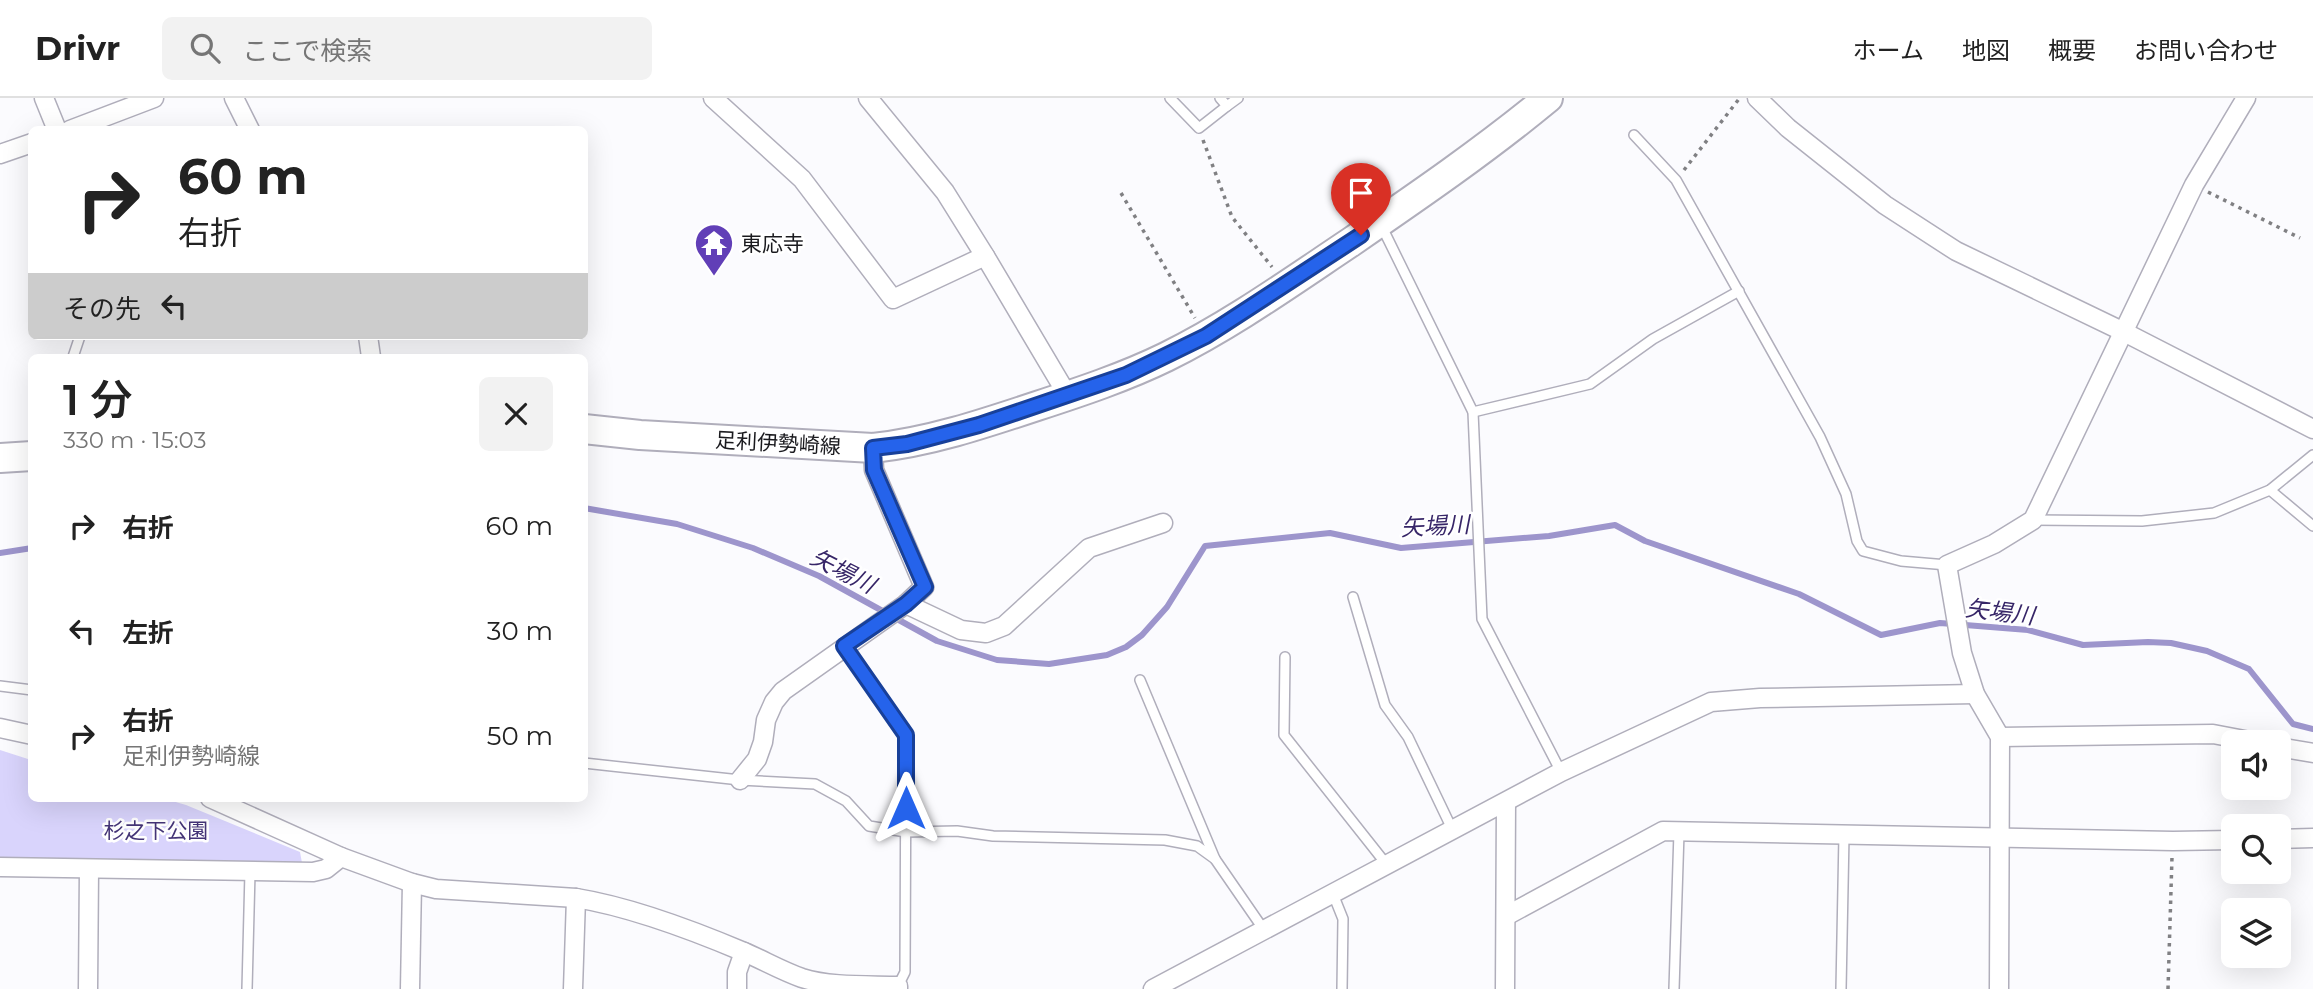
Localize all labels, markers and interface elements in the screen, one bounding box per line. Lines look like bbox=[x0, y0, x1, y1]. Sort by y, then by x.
search box bbox=[162, 17, 652, 80]
text: Drivr bbox=[35, 28, 120, 68]
icon: search bbox=[186, 29, 224, 67]
text: ここで検索 bbox=[242, 35, 372, 67]
text: ホーム bbox=[1853, 36, 1924, 65]
text: 地図 bbox=[1962, 36, 2010, 65]
text: 概要 bbox=[2048, 36, 2096, 65]
text: お問い合わせ bbox=[2134, 36, 2278, 65]
text: 60 m bbox=[178, 147, 308, 206]
icon: right bbox=[63, 154, 154, 245]
pin bbox=[1331, 163, 1391, 235]
icon: arrive bbox=[1342, 174, 1380, 212]
text: 右折 bbox=[178, 213, 242, 252]
temple icon: 東応寺 bbox=[693, 222, 735, 277]
place label: 東応寺 bbox=[741, 231, 804, 256]
icon: left bbox=[155, 287, 193, 325]
text: その先 bbox=[63, 293, 141, 325]
text: 1 分 bbox=[63, 374, 133, 426]
button: close bbox=[479, 377, 553, 451]
text: 330 m · 15:03 bbox=[63, 426, 207, 454]
street label: 足利伊勢崎線 bbox=[714, 427, 842, 459]
icon: right bbox=[63, 507, 101, 545]
text: 60 m bbox=[486, 510, 553, 542]
water label: 矢場川 bbox=[1400, 510, 1473, 542]
text: 右折 bbox=[122, 512, 174, 544]
water label: 矢場川 bbox=[806, 543, 883, 600]
water label: 矢場川 bbox=[1964, 594, 2039, 630]
icon: left bbox=[63, 612, 101, 650]
text: 30 m bbox=[487, 615, 553, 647]
text: 左折 bbox=[122, 617, 174, 649]
text: 右折 bbox=[122, 705, 174, 737]
icon: right bbox=[63, 717, 101, 755]
text: 50 m bbox=[487, 720, 553, 752]
map controls bbox=[2221, 730, 2291, 968]
button: sound bbox=[2221, 730, 2291, 800]
text: 足利伊勢崎線 bbox=[122, 742, 260, 770]
position arrow bbox=[869, 771, 943, 845]
button: search bbox=[2221, 814, 2291, 884]
park label: 杉之下公園 bbox=[104, 818, 209, 843]
button: layers bbox=[2221, 898, 2291, 968]

